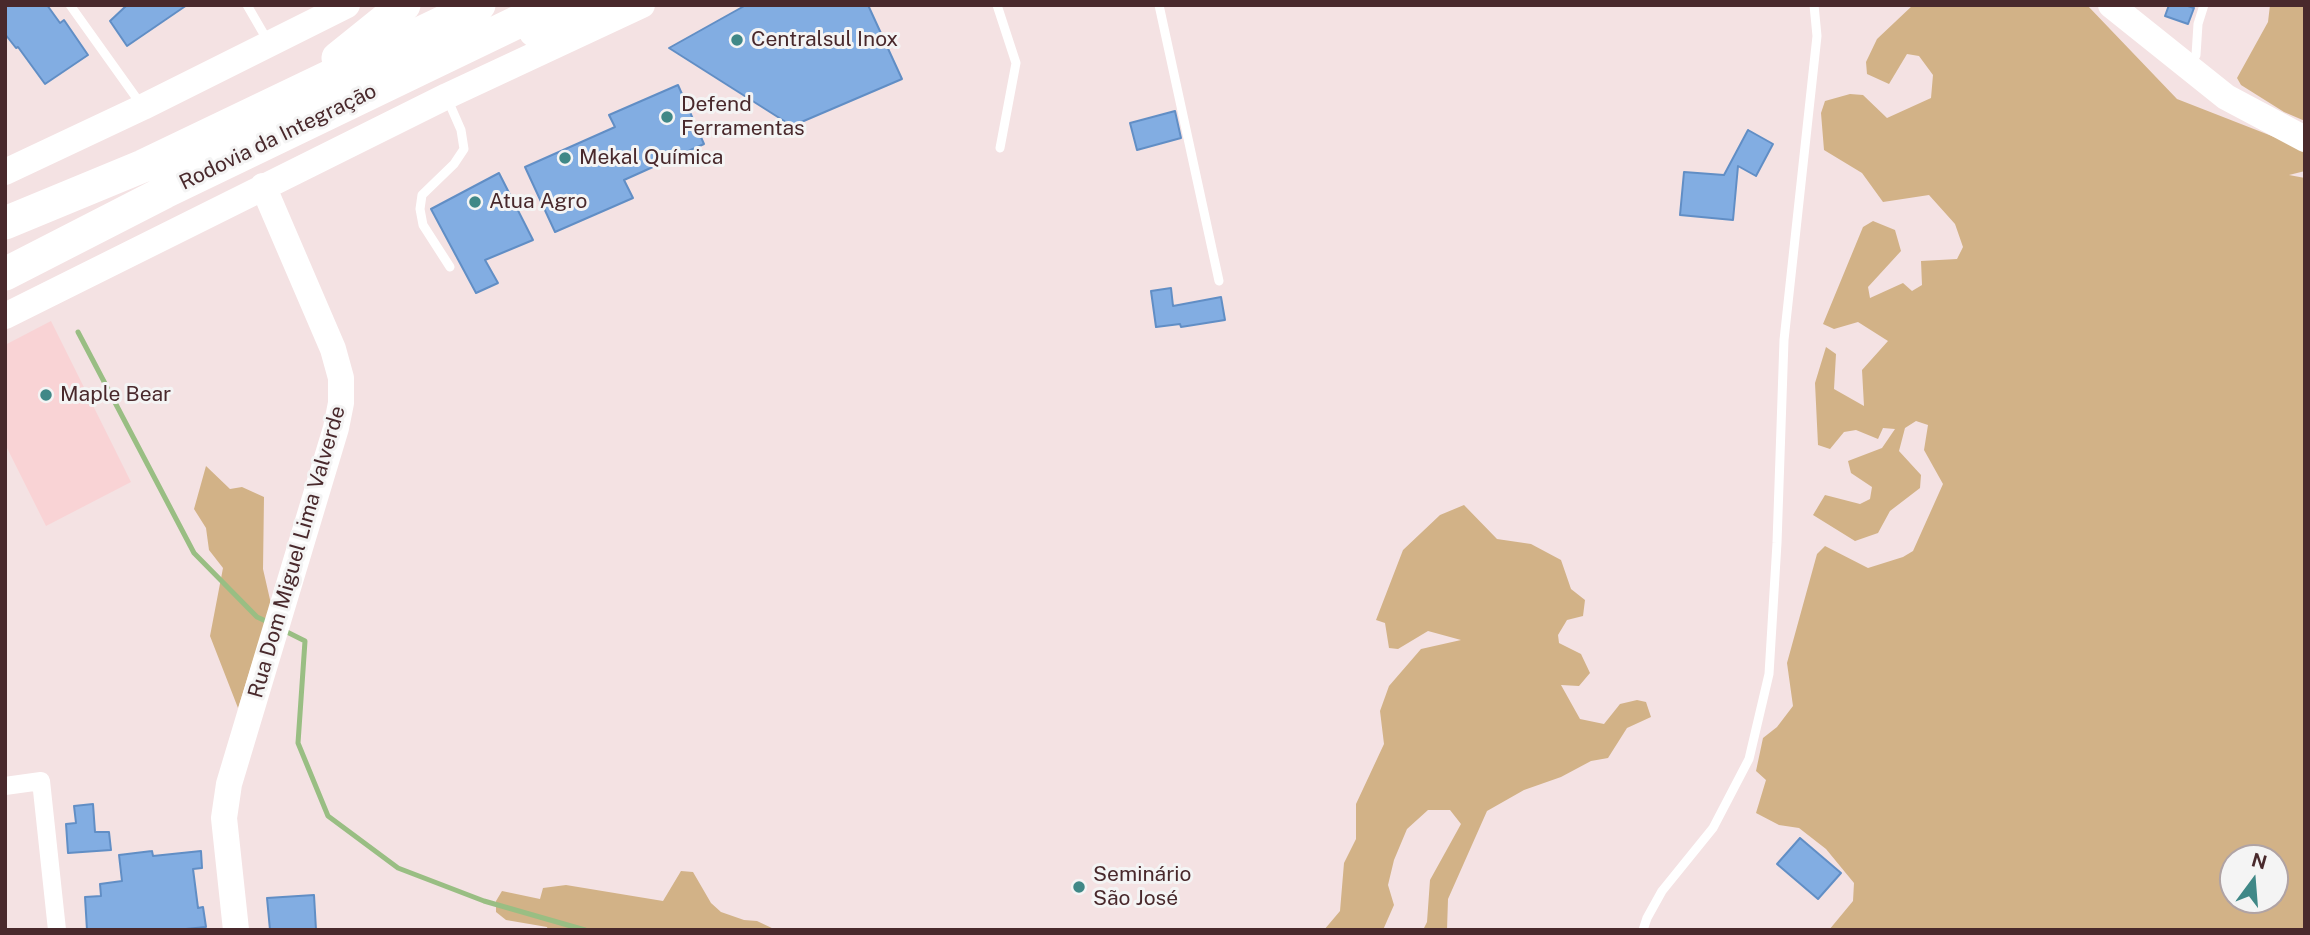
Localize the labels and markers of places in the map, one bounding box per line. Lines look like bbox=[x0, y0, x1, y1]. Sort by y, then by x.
place label: Centralsul Inox bbox=[751, 27, 898, 53]
marker: Centralsul Inox bbox=[729, 32, 745, 48]
place label: Defend Ferramentas bbox=[681, 92, 805, 142]
marker: Defend Ferramentas bbox=[659, 109, 675, 125]
place label: Mekal Química bbox=[579, 145, 723, 171]
marker: Mekal Química bbox=[557, 150, 573, 166]
place label: Atua Agro bbox=[489, 189, 587, 215]
marker: Atua Agro bbox=[467, 194, 483, 210]
place label: Maple Bear bbox=[60, 382, 171, 408]
marker: Maple Bear bbox=[38, 387, 54, 403]
place label: Seminário São José bbox=[1093, 862, 1191, 912]
marker: Seminário São José bbox=[1071, 879, 1087, 895]

